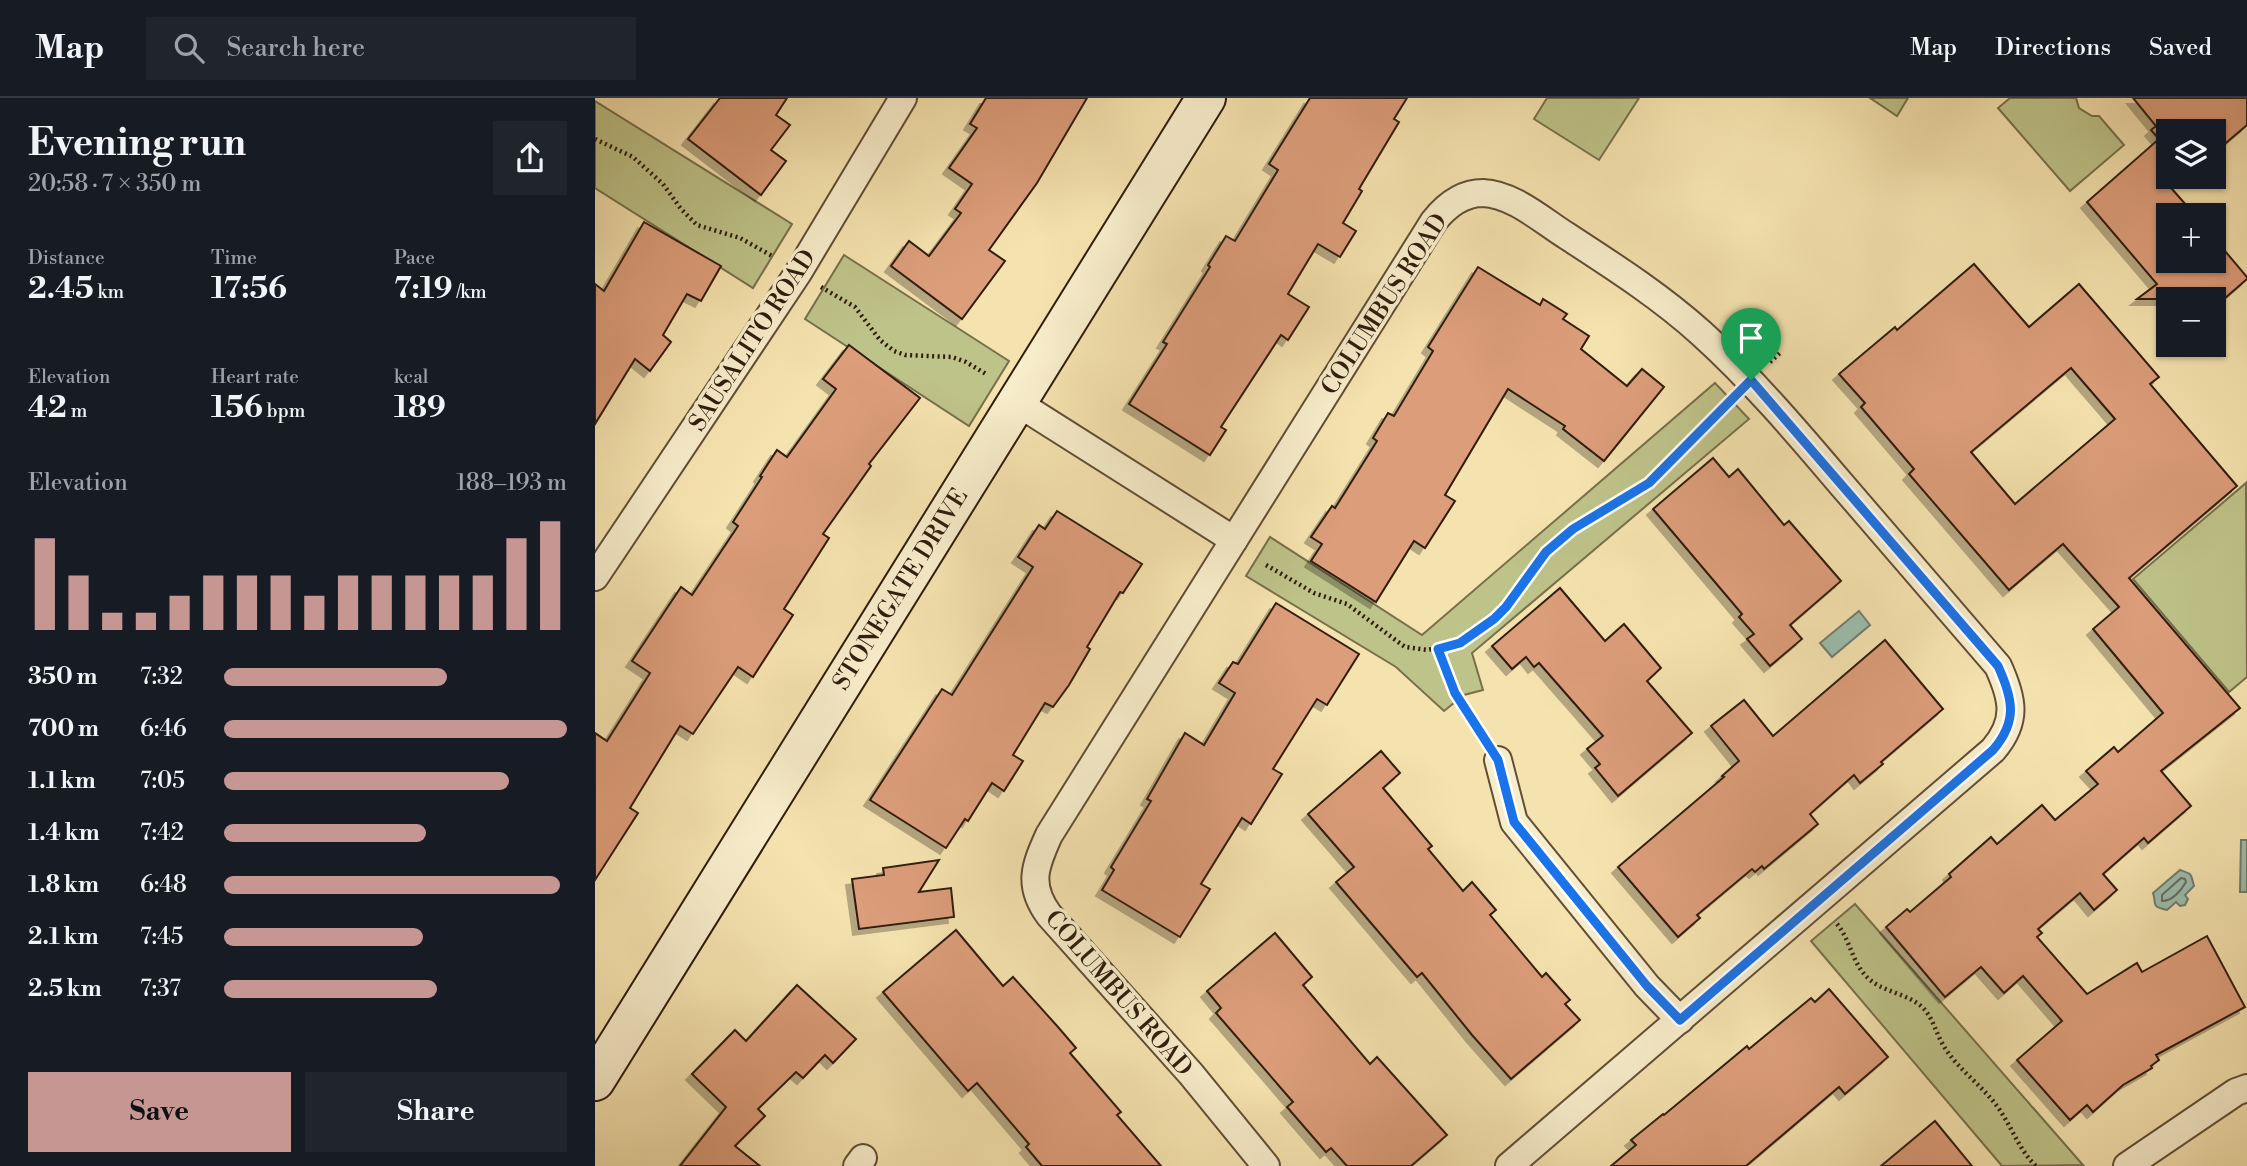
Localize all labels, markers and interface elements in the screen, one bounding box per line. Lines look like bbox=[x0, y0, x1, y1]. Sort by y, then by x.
search box bbox=[146, 17, 636, 80]
text: Map bbox=[35, 28, 104, 69]
icon: search bbox=[170, 29, 208, 67]
text: Search here bbox=[226, 32, 365, 64]
text: Map bbox=[1910, 33, 1957, 63]
text: Directions bbox=[1995, 33, 2111, 63]
text: Saved bbox=[2149, 33, 2212, 63]
map controls bbox=[2156, 119, 2226, 357]
button: layers bbox=[2156, 119, 2226, 189]
text: Evening run bbox=[28, 120, 246, 167]
button: share bbox=[493, 121, 567, 195]
text: 20:58 · 7 × 350 m bbox=[28, 170, 202, 198]
button: + bbox=[2156, 203, 2226, 273]
street label: COLUMBUS ROAD bbox=[1315, 208, 1455, 401]
street label: SAUSALITO ROAD bbox=[683, 244, 823, 437]
text: Distance bbox=[28, 246, 105, 270]
text: Time bbox=[211, 246, 257, 270]
text: Pace bbox=[394, 246, 435, 270]
text: 2.45 bbox=[28, 270, 94, 308]
text: 17:56 bbox=[211, 270, 287, 308]
text: 7:19 bbox=[394, 270, 453, 308]
text: km bbox=[94, 280, 124, 304]
text: /km bbox=[453, 280, 487, 304]
button: − bbox=[2156, 287, 2226, 357]
pin bbox=[1721, 308, 1781, 380]
icon: arrive bbox=[1732, 319, 1770, 357]
text: Elevation bbox=[28, 365, 110, 389]
text: Heart rate bbox=[211, 365, 299, 389]
text: kcal bbox=[394, 365, 428, 389]
text: 42 bbox=[28, 389, 67, 427]
text: 156 bbox=[211, 389, 263, 427]
text: 189 bbox=[394, 389, 446, 427]
text: m bbox=[67, 399, 87, 423]
text: bpm bbox=[263, 399, 305, 423]
text: Elevation bbox=[28, 469, 128, 497]
text: 188–193 m bbox=[456, 469, 567, 497]
street label: STONEGATE DRIVE bbox=[827, 483, 975, 696]
text: 350 m bbox=[28, 663, 97, 691]
text: 7:32 bbox=[140, 663, 183, 691]
text: 700 m bbox=[28, 715, 99, 743]
text: 6:46 bbox=[140, 715, 187, 743]
text: 1.1 km bbox=[28, 767, 96, 795]
text: 7:05 bbox=[140, 767, 185, 795]
text: 1.4 km bbox=[28, 819, 100, 847]
text: 7:42 bbox=[140, 819, 184, 847]
text: 1.8 km bbox=[28, 871, 99, 899]
text: 6:48 bbox=[140, 871, 187, 899]
street label: COLUMBUS ROAD bbox=[1038, 904, 1199, 1083]
text: 2.1 km bbox=[28, 923, 99, 951]
text: 7:45 bbox=[140, 923, 183, 951]
text: 2.5 km bbox=[28, 975, 102, 1003]
text: 7:37 bbox=[140, 975, 181, 1003]
button: Save bbox=[28, 1072, 291, 1152]
button: Share bbox=[305, 1072, 567, 1152]

